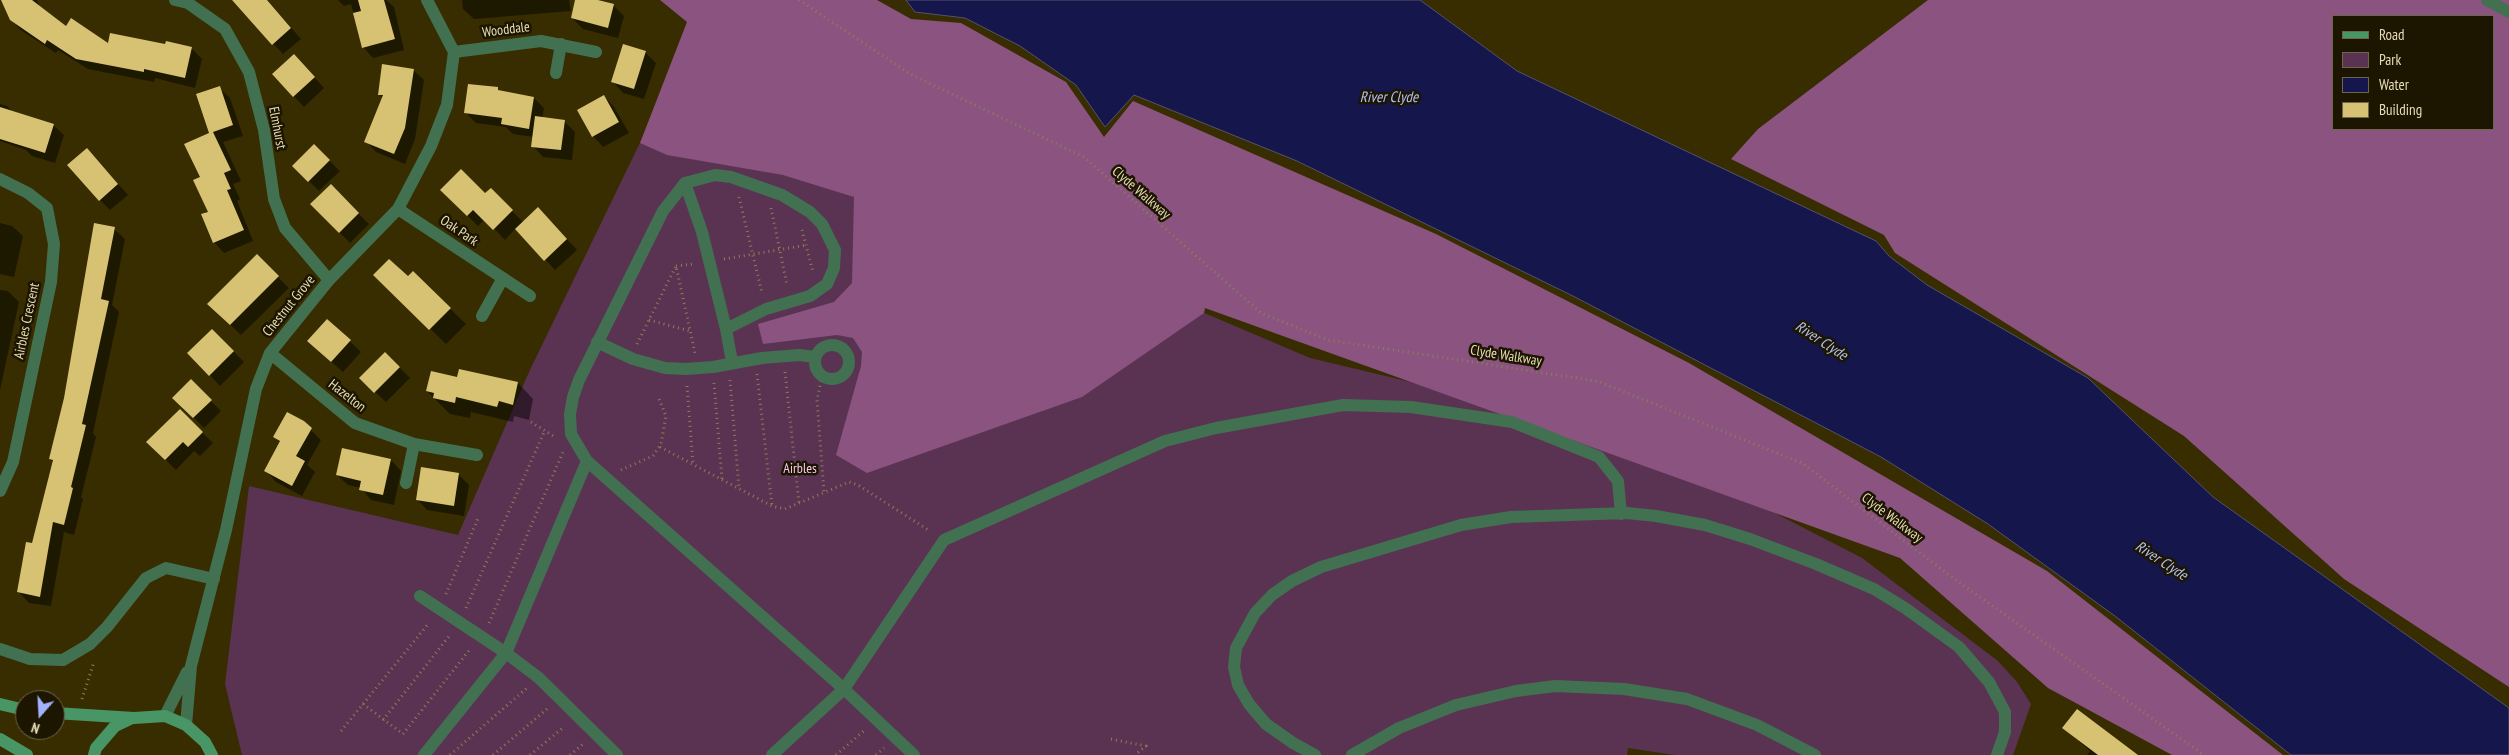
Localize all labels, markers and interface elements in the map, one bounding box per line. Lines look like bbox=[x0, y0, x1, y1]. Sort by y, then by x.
legend bbox=[2332, 15, 2494, 130]
street label: Wooddale bbox=[481, 19, 531, 41]
text: Road bbox=[2379, 25, 2405, 44]
text: Park bbox=[2379, 50, 2401, 69]
text: Water bbox=[2379, 75, 2409, 94]
water label: River Clyde bbox=[1360, 89, 1418, 107]
text: Building bbox=[2379, 100, 2422, 119]
street label: Elmhurst bbox=[265, 105, 289, 151]
street label: Clyde Walkway bbox=[1108, 163, 1174, 223]
street label: Oak Park bbox=[437, 212, 481, 250]
street label: Chestnut Grove bbox=[259, 272, 319, 340]
street label: Airbles Crescent bbox=[11, 281, 43, 361]
water label: River Clyde bbox=[1792, 318, 1850, 364]
street label: Clyde Walkway bbox=[1469, 342, 1543, 370]
street label: Hazelton bbox=[325, 376, 369, 416]
park label: Airbles bbox=[783, 461, 817, 477]
street label: Clyde Walkway bbox=[1858, 490, 1926, 546]
water label: River Clyde bbox=[2132, 538, 2190, 584]
north arrow bbox=[15, 690, 65, 740]
text: N bbox=[29, 718, 42, 738]

